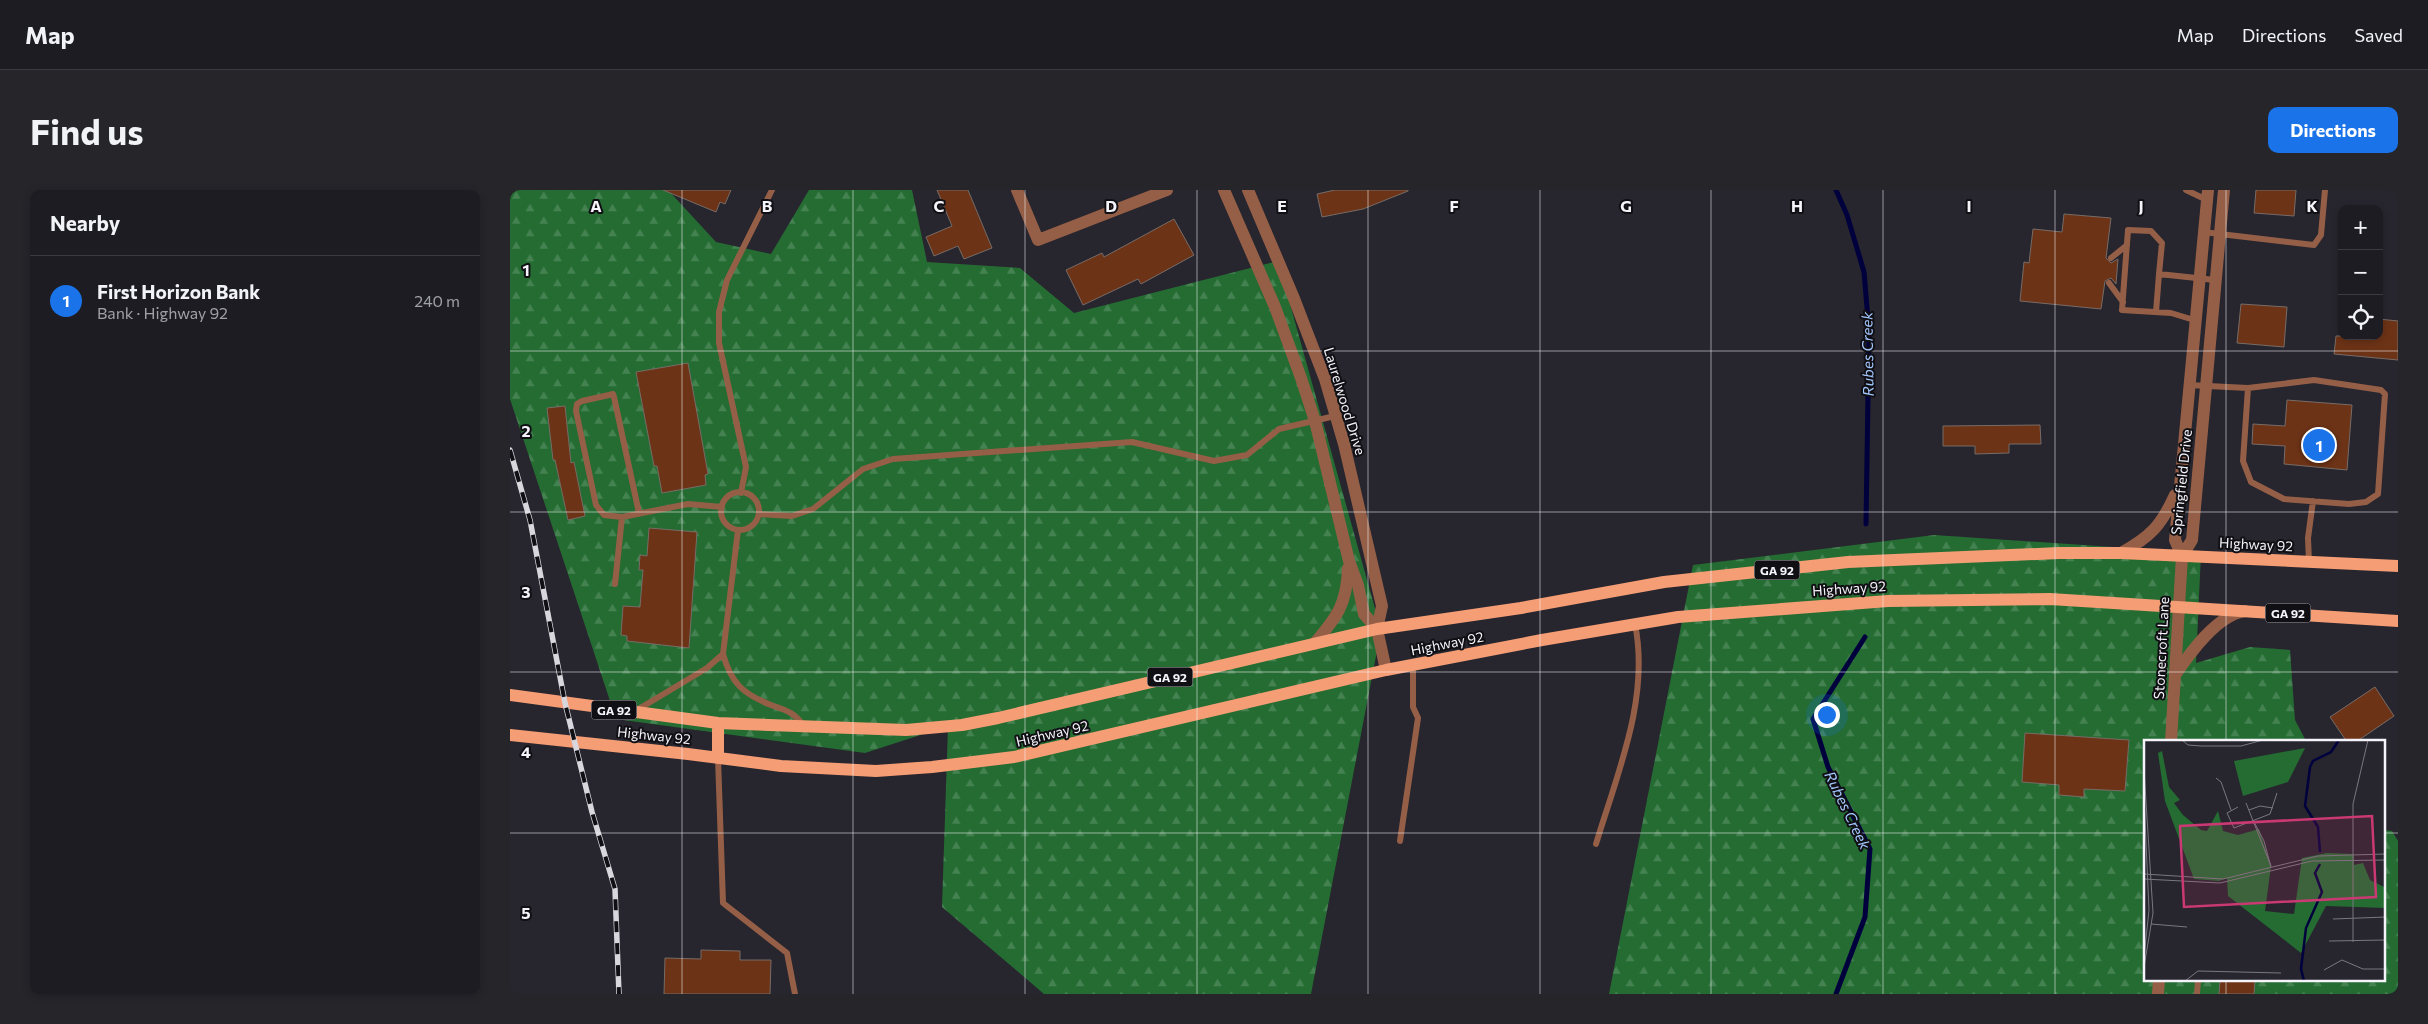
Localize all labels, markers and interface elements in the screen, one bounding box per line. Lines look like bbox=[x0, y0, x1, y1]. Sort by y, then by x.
text: Map bbox=[25, 20, 75, 49]
text: Map bbox=[2177, 24, 2214, 46]
text: Directions bbox=[2242, 24, 2326, 46]
text: Saved bbox=[2354, 24, 2403, 46]
button: Directions bbox=[2268, 107, 2398, 153]
text: Find us bbox=[30, 109, 144, 152]
text: A bbox=[590, 196, 602, 215]
text: B bbox=[762, 196, 773, 215]
text: C bbox=[934, 196, 945, 215]
text: D bbox=[1105, 196, 1117, 215]
text: E bbox=[1277, 196, 1287, 215]
text: F bbox=[1449, 196, 1459, 215]
text: G bbox=[1620, 196, 1632, 215]
text: H bbox=[1791, 196, 1803, 215]
text: I bbox=[1966, 196, 1972, 215]
text: J bbox=[2138, 196, 2144, 215]
text: K bbox=[2306, 196, 2318, 215]
map controls bbox=[2338, 205, 2383, 340]
button: + bbox=[2338, 205, 2383, 250]
text: Nearby bbox=[50, 210, 120, 235]
button: − bbox=[2338, 250, 2383, 295]
text: 1 bbox=[522, 260, 530, 279]
text: First Horizon Bank bbox=[97, 280, 260, 303]
text: 1 bbox=[62, 291, 70, 310]
text: 240 m bbox=[414, 291, 460, 310]
button: locate bbox=[2338, 295, 2383, 340]
text: Bank · Highway 92 bbox=[97, 303, 228, 322]
water label: Rubes Creek bbox=[1857, 311, 1877, 397]
street label: Laurelwood Drive bbox=[1321, 345, 1369, 457]
text: 2 bbox=[521, 421, 531, 440]
pin: 1 bbox=[2303, 426, 2335, 464]
street label: Springfield Drive bbox=[2167, 428, 2195, 536]
street label: Highway 92 bbox=[2219, 534, 2294, 554]
road number: GA 92 bbox=[1754, 560, 1800, 580]
street label: Highway 92 bbox=[1812, 577, 1887, 599]
text: 3 bbox=[521, 582, 531, 601]
street label: Stonecroft Lane bbox=[2150, 596, 2172, 700]
road number: GA 92 bbox=[2266, 603, 2310, 622]
street label: Highway 92 bbox=[1409, 628, 1485, 658]
road number: GA 92 bbox=[1148, 668, 1192, 687]
road number: GA 92 bbox=[592, 700, 636, 720]
your location bbox=[1814, 702, 1840, 728]
street label: Highway 92 bbox=[1014, 716, 1090, 750]
street label: Highway 92 bbox=[616, 723, 692, 747]
inset map bbox=[2144, 740, 2386, 982]
text: 4 bbox=[521, 742, 531, 761]
water label: Rubes Creek bbox=[1821, 768, 1875, 853]
text: 5 bbox=[521, 903, 531, 922]

